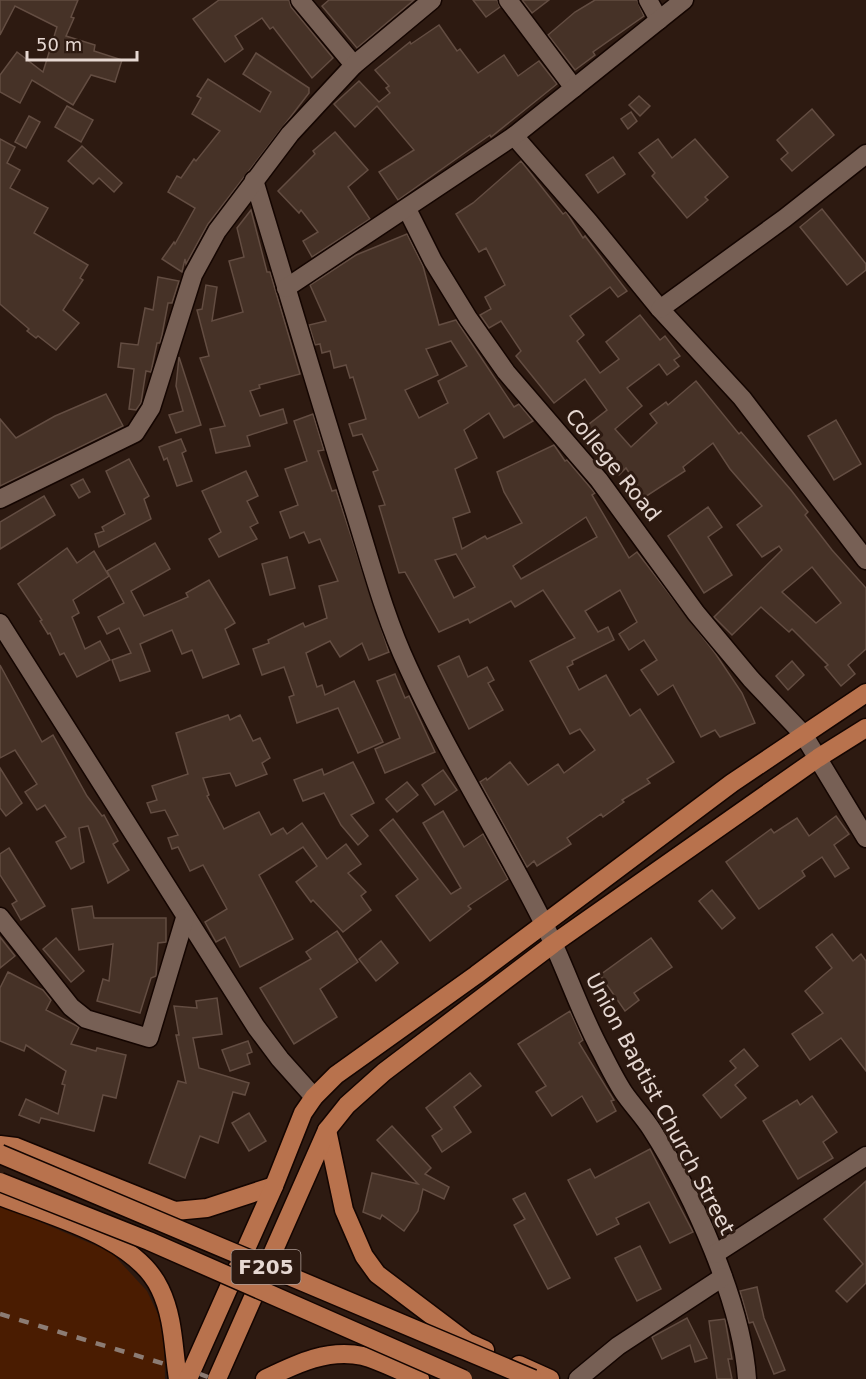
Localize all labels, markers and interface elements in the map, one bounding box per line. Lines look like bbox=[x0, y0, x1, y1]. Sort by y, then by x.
scale bar bbox=[27, 24, 136, 62]
text: 50 m bbox=[36, 34, 82, 55]
street label: College Road bbox=[560, 404, 666, 526]
street label: Union Baptist Church Street bbox=[581, 969, 739, 1239]
road number: F205 bbox=[232, 1250, 300, 1284]

